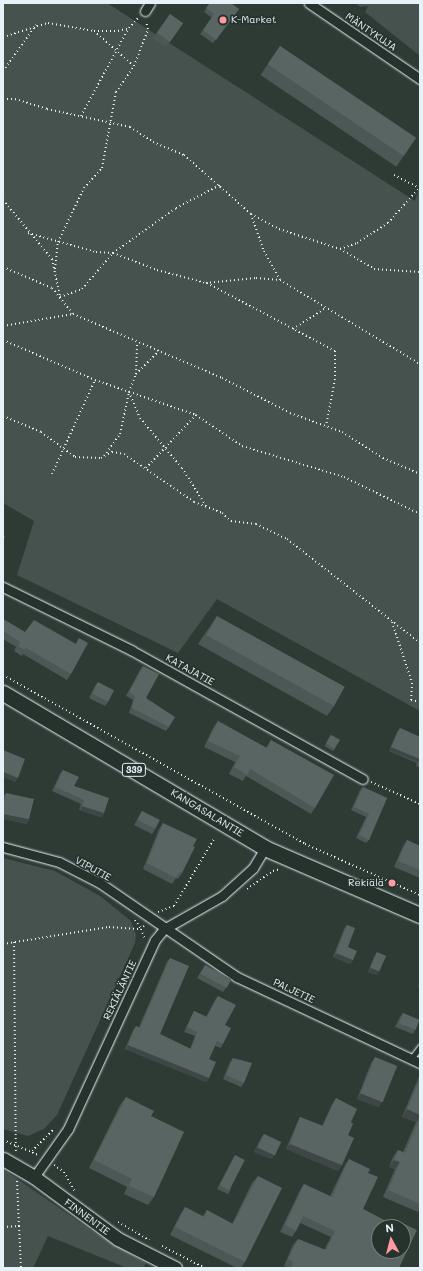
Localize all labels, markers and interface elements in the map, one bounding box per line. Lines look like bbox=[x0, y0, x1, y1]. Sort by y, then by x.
street label: MÄNTYKUJA bbox=[343, 10, 399, 54]
place label: K-Market bbox=[231, 14, 276, 26]
marker: K-Market bbox=[218, 15, 228, 25]
street label: KATAJATIE bbox=[164, 652, 216, 688]
road number: 339 bbox=[121, 763, 147, 777]
street label: KANGASALANTIE bbox=[169, 787, 245, 839]
street label: VIPUTIE bbox=[73, 854, 113, 884]
place label: Rekiälä bbox=[348, 877, 384, 889]
marker: Rekiälä bbox=[387, 878, 397, 888]
street label: REKIÄLÄNTIE bbox=[101, 958, 139, 1022]
street label: PALJETIE bbox=[271, 976, 317, 1006]
street label: FINNENTIE bbox=[62, 1196, 112, 1238]
north arrow bbox=[371, 1219, 411, 1259]
text: N bbox=[385, 1220, 395, 1236]

